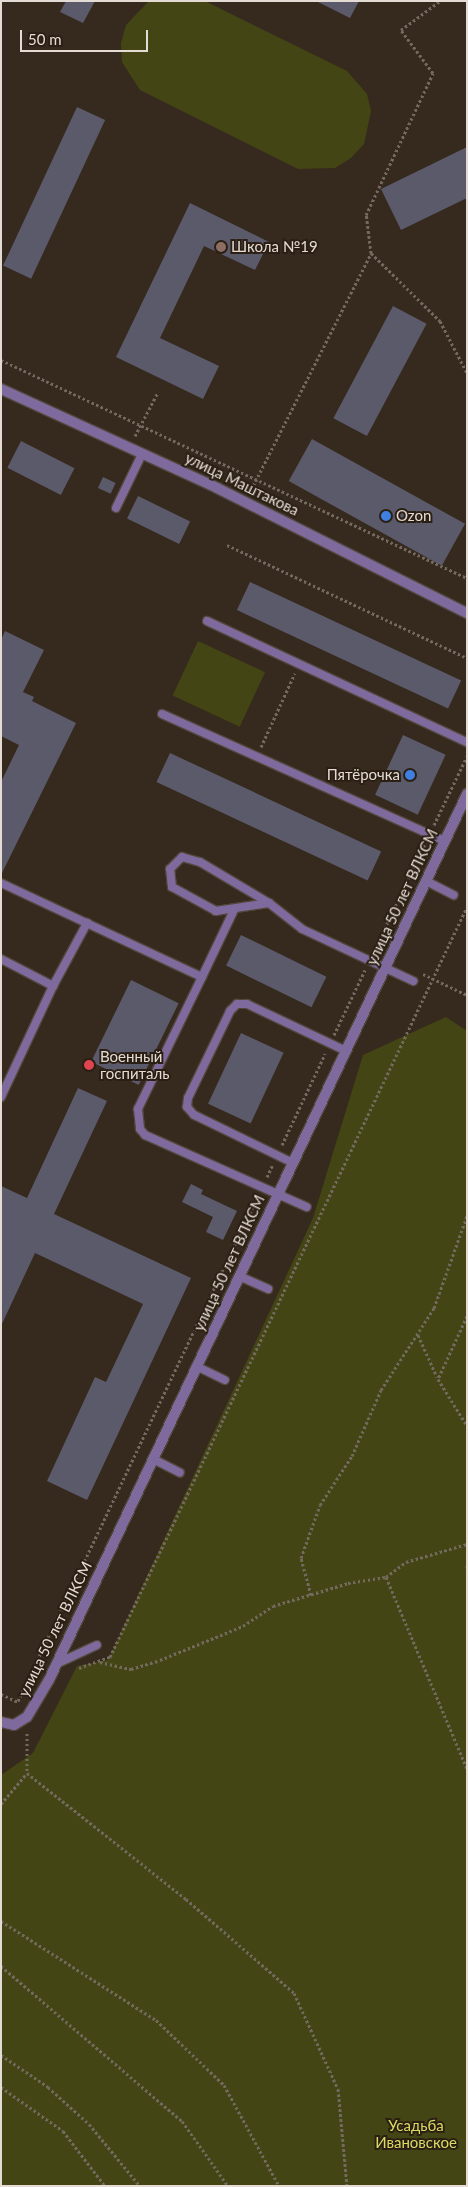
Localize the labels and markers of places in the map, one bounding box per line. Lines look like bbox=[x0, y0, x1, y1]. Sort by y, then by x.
place label: Школа №19 bbox=[231, 238, 318, 256]
marker: Школа №19 bbox=[215, 241, 227, 253]
place label: Ozon bbox=[396, 507, 431, 525]
marker: Ozon bbox=[380, 510, 392, 522]
place label: Пятёрочка bbox=[327, 766, 400, 784]
marker: Пятёрочка bbox=[404, 769, 416, 781]
place label: Военный госпиталь bbox=[100, 1047, 170, 1082]
marker: Военный госпиталь bbox=[82, 1058, 96, 1072]

